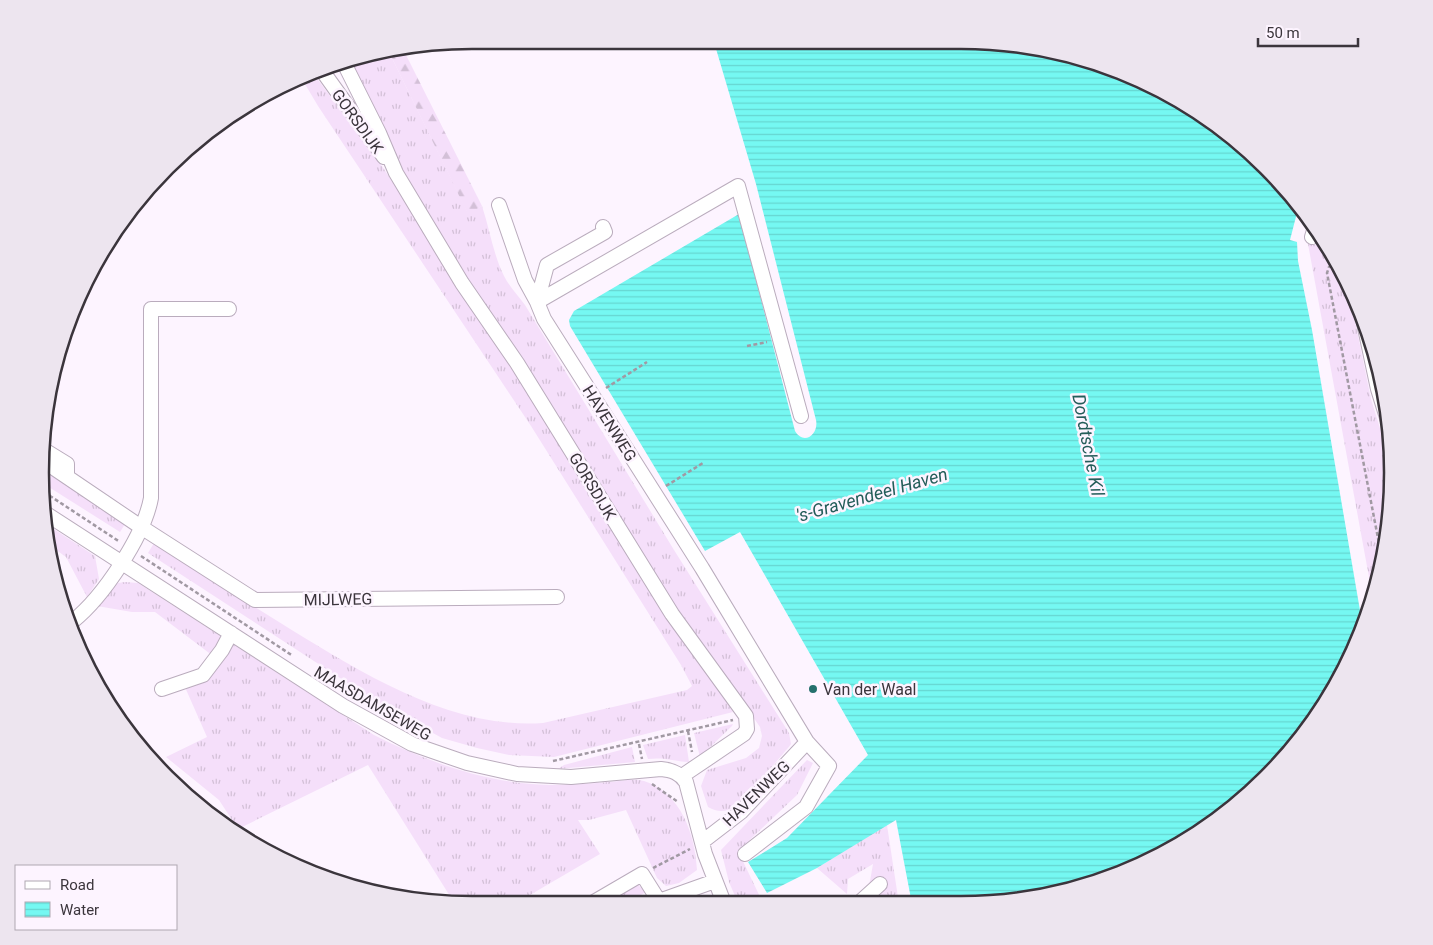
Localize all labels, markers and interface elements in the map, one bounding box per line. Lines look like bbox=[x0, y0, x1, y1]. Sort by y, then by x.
scale bar bbox=[1258, 15, 1358, 47]
text: 50 m bbox=[1266, 24, 1300, 42]
street label: GORSDIJK bbox=[328, 85, 388, 158]
street label: HAVENWEG bbox=[579, 382, 640, 465]
water label: Dordtsche Kil bbox=[1068, 392, 1109, 498]
street label: GORSDIJK bbox=[565, 449, 621, 524]
water label: 's-Gravendeel Haven bbox=[794, 463, 950, 526]
street label: MIJLWEG bbox=[303, 589, 373, 610]
street label: MAASDAMSEWEG bbox=[311, 662, 435, 745]
place label: Van der Waal bbox=[823, 680, 916, 699]
marker: Van der Waal bbox=[807, 683, 819, 695]
street label: HAVENWEG bbox=[719, 757, 794, 830]
legend bbox=[15, 865, 178, 930]
text: Road bbox=[60, 876, 94, 894]
text: Water bbox=[60, 901, 99, 919]

